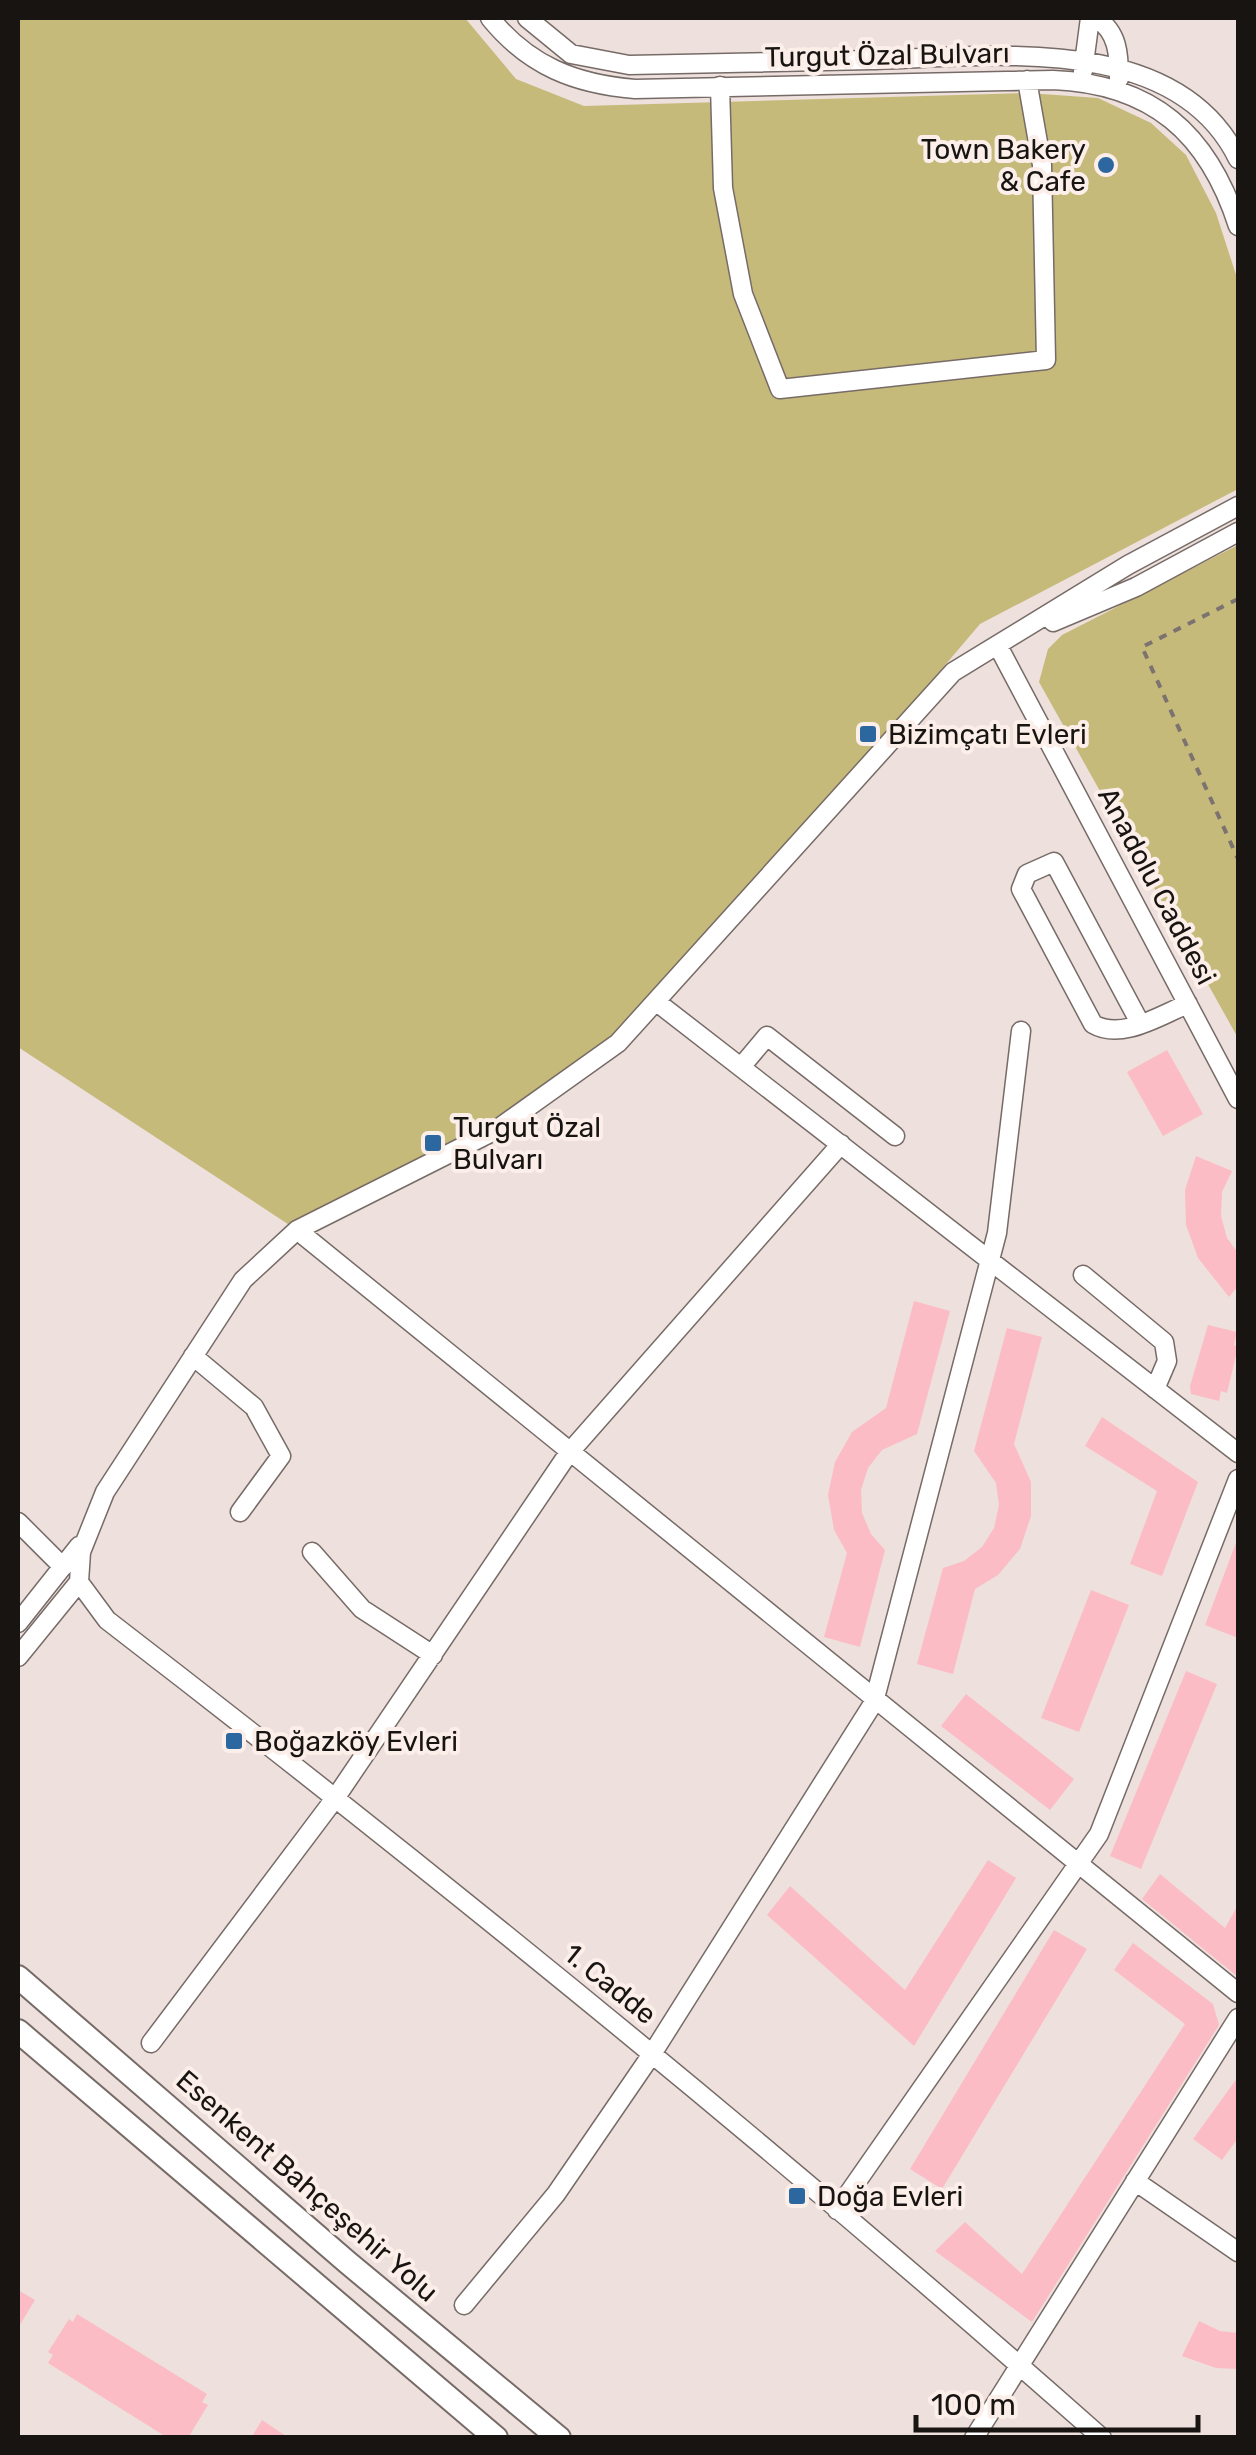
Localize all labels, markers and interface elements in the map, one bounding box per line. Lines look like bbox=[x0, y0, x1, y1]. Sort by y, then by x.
street label: Turgut Özal Bulvarı bbox=[764, 36, 1010, 74]
place label: Town Bakery & Cafe bbox=[921, 133, 1086, 198]
marker: Town Bakery & Cafe bbox=[1095, 154, 1117, 176]
place label: Bizimçatı Evleri bbox=[888, 718, 1087, 751]
marker: Bizimçatı Evleri bbox=[857, 723, 879, 745]
street label: Anadolu Caddesi bbox=[1091, 782, 1223, 990]
place label: Turgut Özal Bulvarı bbox=[453, 1111, 601, 1176]
marker: Turgut Özal Bulvarı bbox=[422, 1132, 444, 1154]
place label: Boğazköy Evleri bbox=[254, 1725, 458, 1758]
marker: Boğazköy Evleri bbox=[223, 1730, 245, 1752]
street label: 1. Cadde bbox=[557, 1937, 663, 2031]
street label: Esenkent Bahçeşehir Yolu bbox=[170, 2063, 444, 2309]
place label: Doğa Evleri bbox=[817, 2180, 963, 2213]
marker: Doğa Evleri bbox=[786, 2185, 808, 2207]
scale bar bbox=[916, 2370, 1198, 2432]
text: 100 m bbox=[931, 2387, 1016, 2423]

